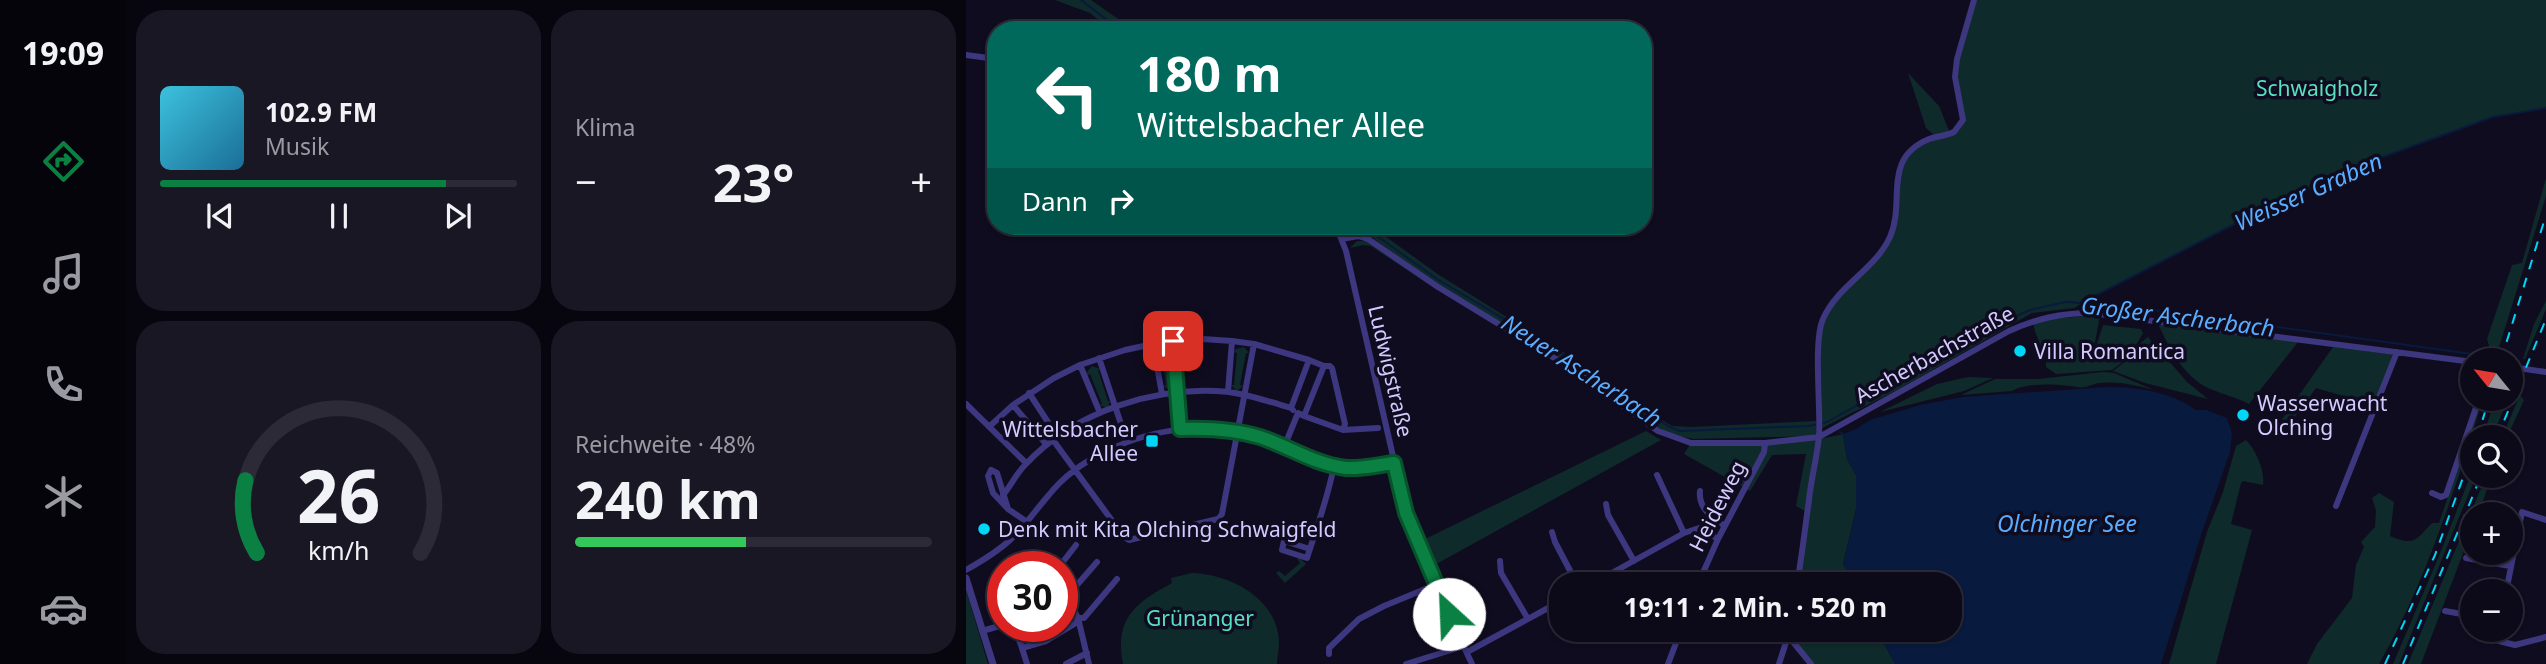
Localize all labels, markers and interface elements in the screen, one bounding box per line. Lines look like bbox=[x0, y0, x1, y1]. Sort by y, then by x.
text: 19:09 bbox=[22, 31, 104, 74]
text: 180 m bbox=[1137, 40, 1282, 106]
icon: left bbox=[1022, 49, 1113, 140]
park label: Schwaigholz bbox=[2256, 74, 2378, 102]
text: 102.9 FM bbox=[265, 94, 377, 130]
text: Wittelsbacher Allee bbox=[1137, 103, 1425, 146]
text: Klima bbox=[575, 111, 636, 143]
text: Musik bbox=[265, 130, 329, 162]
icon: directions bbox=[39, 137, 88, 186]
water label: Weisser Graben bbox=[2229, 144, 2387, 238]
text: 23° bbox=[713, 146, 794, 217]
text: − bbox=[575, 155, 597, 207]
text: + bbox=[910, 155, 932, 207]
icon: right bbox=[1102, 182, 1140, 220]
text: Dann bbox=[1022, 183, 1088, 219]
icon: previous bbox=[201, 197, 239, 235]
icon: pause bbox=[320, 197, 358, 235]
icon: next bbox=[439, 197, 477, 235]
icon: music bbox=[39, 249, 88, 298]
water label: Großer Ascherbach bbox=[2079, 288, 2277, 344]
street label: Ascherbachstraße bbox=[1850, 299, 2018, 409]
street label: Ludwigstraße bbox=[1362, 302, 1420, 440]
water label: Neuer Ascherbach bbox=[1496, 306, 1668, 434]
pin bbox=[1143, 311, 1203, 371]
icon: arrive bbox=[1154, 322, 1192, 360]
place label: Villa Romantica bbox=[2034, 337, 2185, 365]
marker: Villa Romantica bbox=[2012, 343, 2028, 359]
north arrow bbox=[2460, 348, 2524, 411]
map controls bbox=[2460, 348, 2523, 642]
icon: phone bbox=[39, 360, 88, 409]
place label: Wasserwacht Olching bbox=[2257, 389, 2388, 441]
marker: Wasserwacht Olching bbox=[2235, 407, 2251, 423]
place label: Wittelsbacher Allee bbox=[1002, 415, 1138, 467]
button: search bbox=[2460, 425, 2523, 488]
text: Reichweite · 48% bbox=[575, 428, 755, 460]
marker: Wittelsbacher Allee bbox=[1144, 433, 1160, 449]
text: 26 bbox=[297, 446, 380, 545]
street label: Heideweg bbox=[1682, 456, 1752, 556]
text: 240 km bbox=[575, 463, 761, 534]
icon: climate bbox=[39, 472, 88, 521]
button: + bbox=[2460, 502, 2523, 565]
water label: Olchinger See bbox=[1997, 507, 2137, 539]
place label: Denk mit Kita Olching Schwaigfeld bbox=[998, 515, 1336, 543]
marker: Denk mit Kita Olching Schwaigfeld bbox=[976, 521, 992, 537]
text: km/h bbox=[308, 533, 369, 567]
speed limit sign: 30 bbox=[987, 551, 1078, 642]
position arrow bbox=[1412, 577, 1486, 651]
button: − bbox=[2460, 579, 2523, 642]
icon: car bbox=[39, 584, 88, 633]
text: 19:11 · 2 Min. · 520 m bbox=[1624, 589, 1887, 625]
park label: Grünanger bbox=[1146, 604, 1254, 632]

